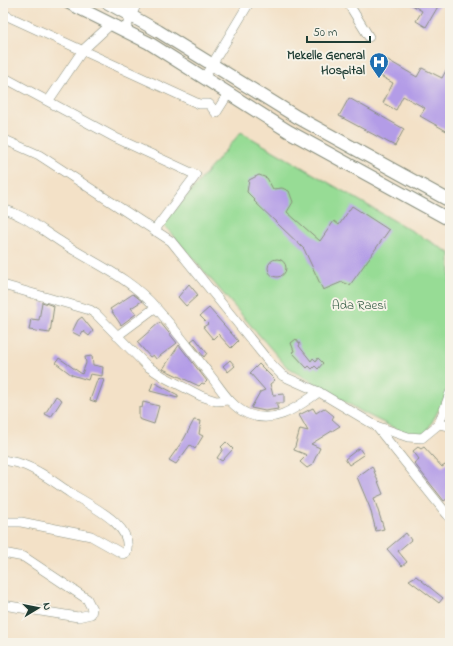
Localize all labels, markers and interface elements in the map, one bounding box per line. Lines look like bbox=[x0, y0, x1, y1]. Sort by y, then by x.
scale bar bbox=[307, 18, 370, 44]
text: 50 m bbox=[313, 24, 337, 42]
place label: Mekelle General Hospital bbox=[287, 46, 365, 80]
hospital icon: Mekelle General Hospital bbox=[368, 51, 390, 79]
park label: Ada Raesi bbox=[332, 296, 386, 315]
north arrow bbox=[18, 588, 58, 628]
text: N bbox=[38, 601, 55, 611]

